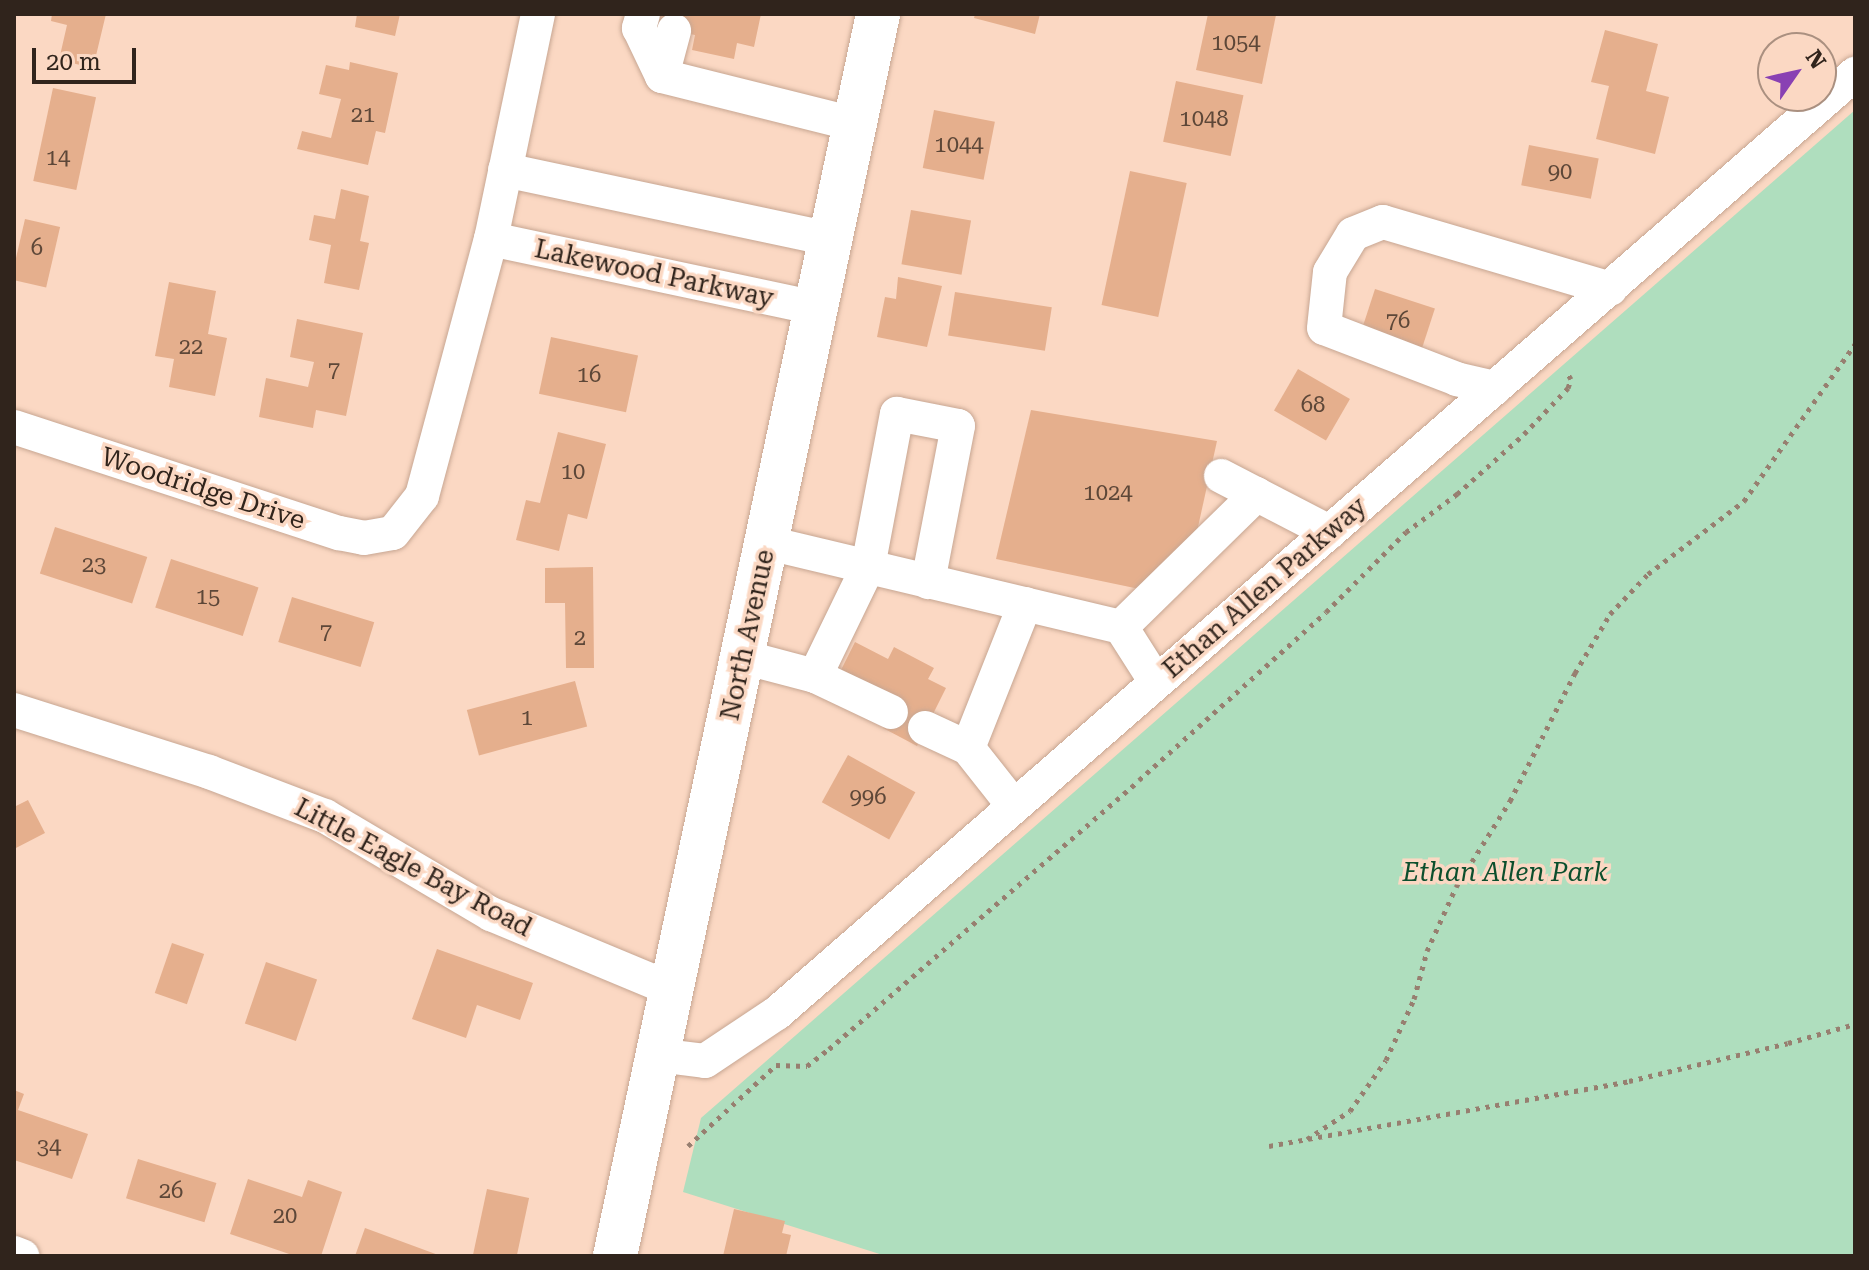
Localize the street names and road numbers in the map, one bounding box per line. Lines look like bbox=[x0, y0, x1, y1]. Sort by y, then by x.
street label: Lakewood Parkway bbox=[532, 233, 776, 315]
street label: Woodridge Drive bbox=[97, 441, 309, 537]
street label: Ethan Allen Parkway bbox=[1157, 491, 1373, 685]
street label: North Avenue bbox=[715, 547, 781, 723]
street label: Little Eagle Bay Road bbox=[289, 792, 537, 944]

